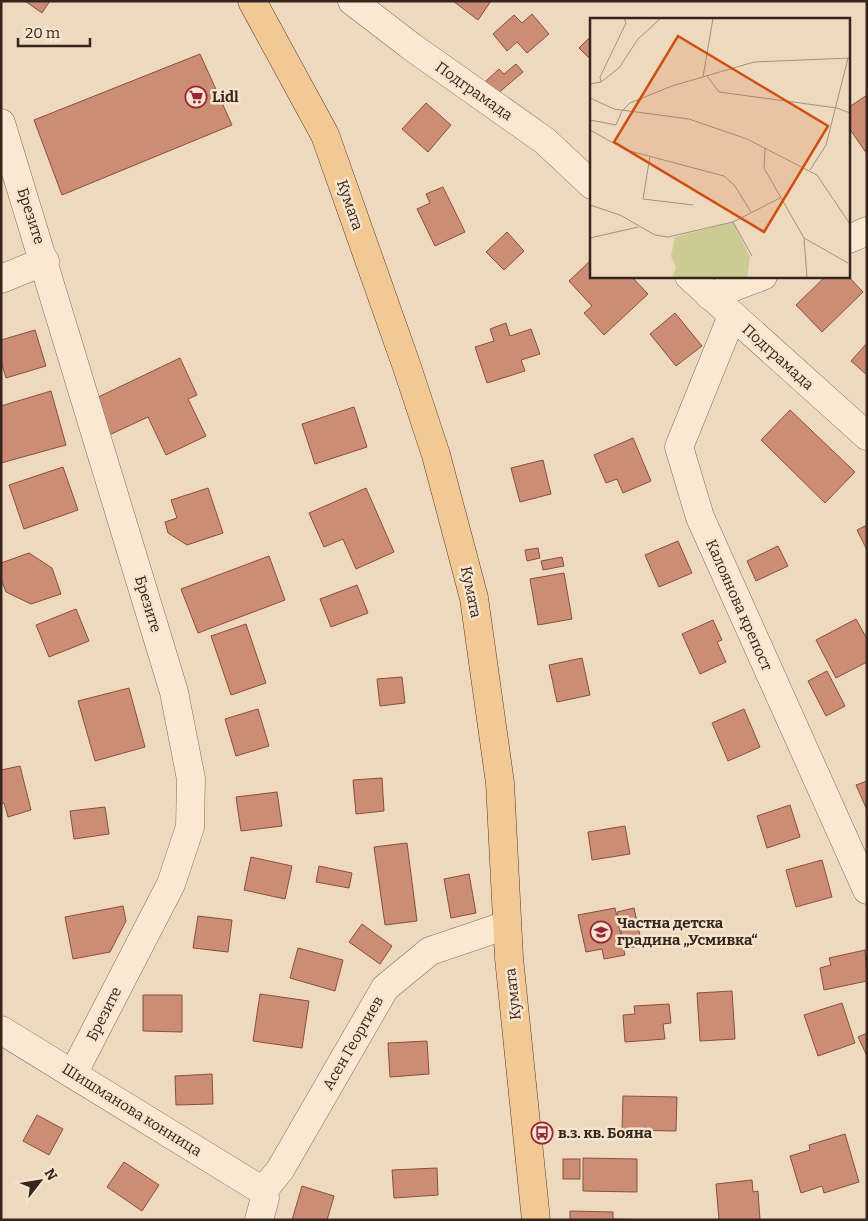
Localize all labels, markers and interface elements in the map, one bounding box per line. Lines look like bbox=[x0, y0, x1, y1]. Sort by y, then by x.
scale bar bbox=[18, 15, 90, 47]
inset map bbox=[590, 18, 850, 278]
text: 20 m bbox=[25, 24, 61, 42]
street label: Подграмада bbox=[432, 58, 516, 124]
supermarket icon: Lidl bbox=[184, 85, 208, 109]
place label: Lidl bbox=[212, 88, 239, 106]
street label: Кумата bbox=[333, 177, 367, 233]
street label: Брезите bbox=[13, 185, 49, 247]
street label: Подграмада bbox=[739, 320, 817, 394]
street label: Калоянова крепост bbox=[702, 537, 776, 674]
street label: Кумата bbox=[457, 565, 485, 619]
street label: Брезите bbox=[131, 573, 165, 635]
place label: Частна детска градина „Усмивка“ bbox=[617, 914, 758, 949]
school or university icon: Частна детска градина „Усмивка“ bbox=[589, 920, 613, 944]
street label: Кумата bbox=[501, 967, 525, 1021]
street label: Брезите bbox=[83, 984, 125, 1044]
street label: Асен Георгиев bbox=[319, 993, 387, 1093]
street label: Шишманова конница bbox=[59, 1060, 205, 1160]
bus stop icon: в.з. кв. Бояна bbox=[530, 1121, 554, 1145]
place label: в.з. кв. Бояна bbox=[558, 1124, 653, 1142]
north arrow bbox=[15, 1156, 65, 1206]
text: N bbox=[41, 1166, 61, 1184]

